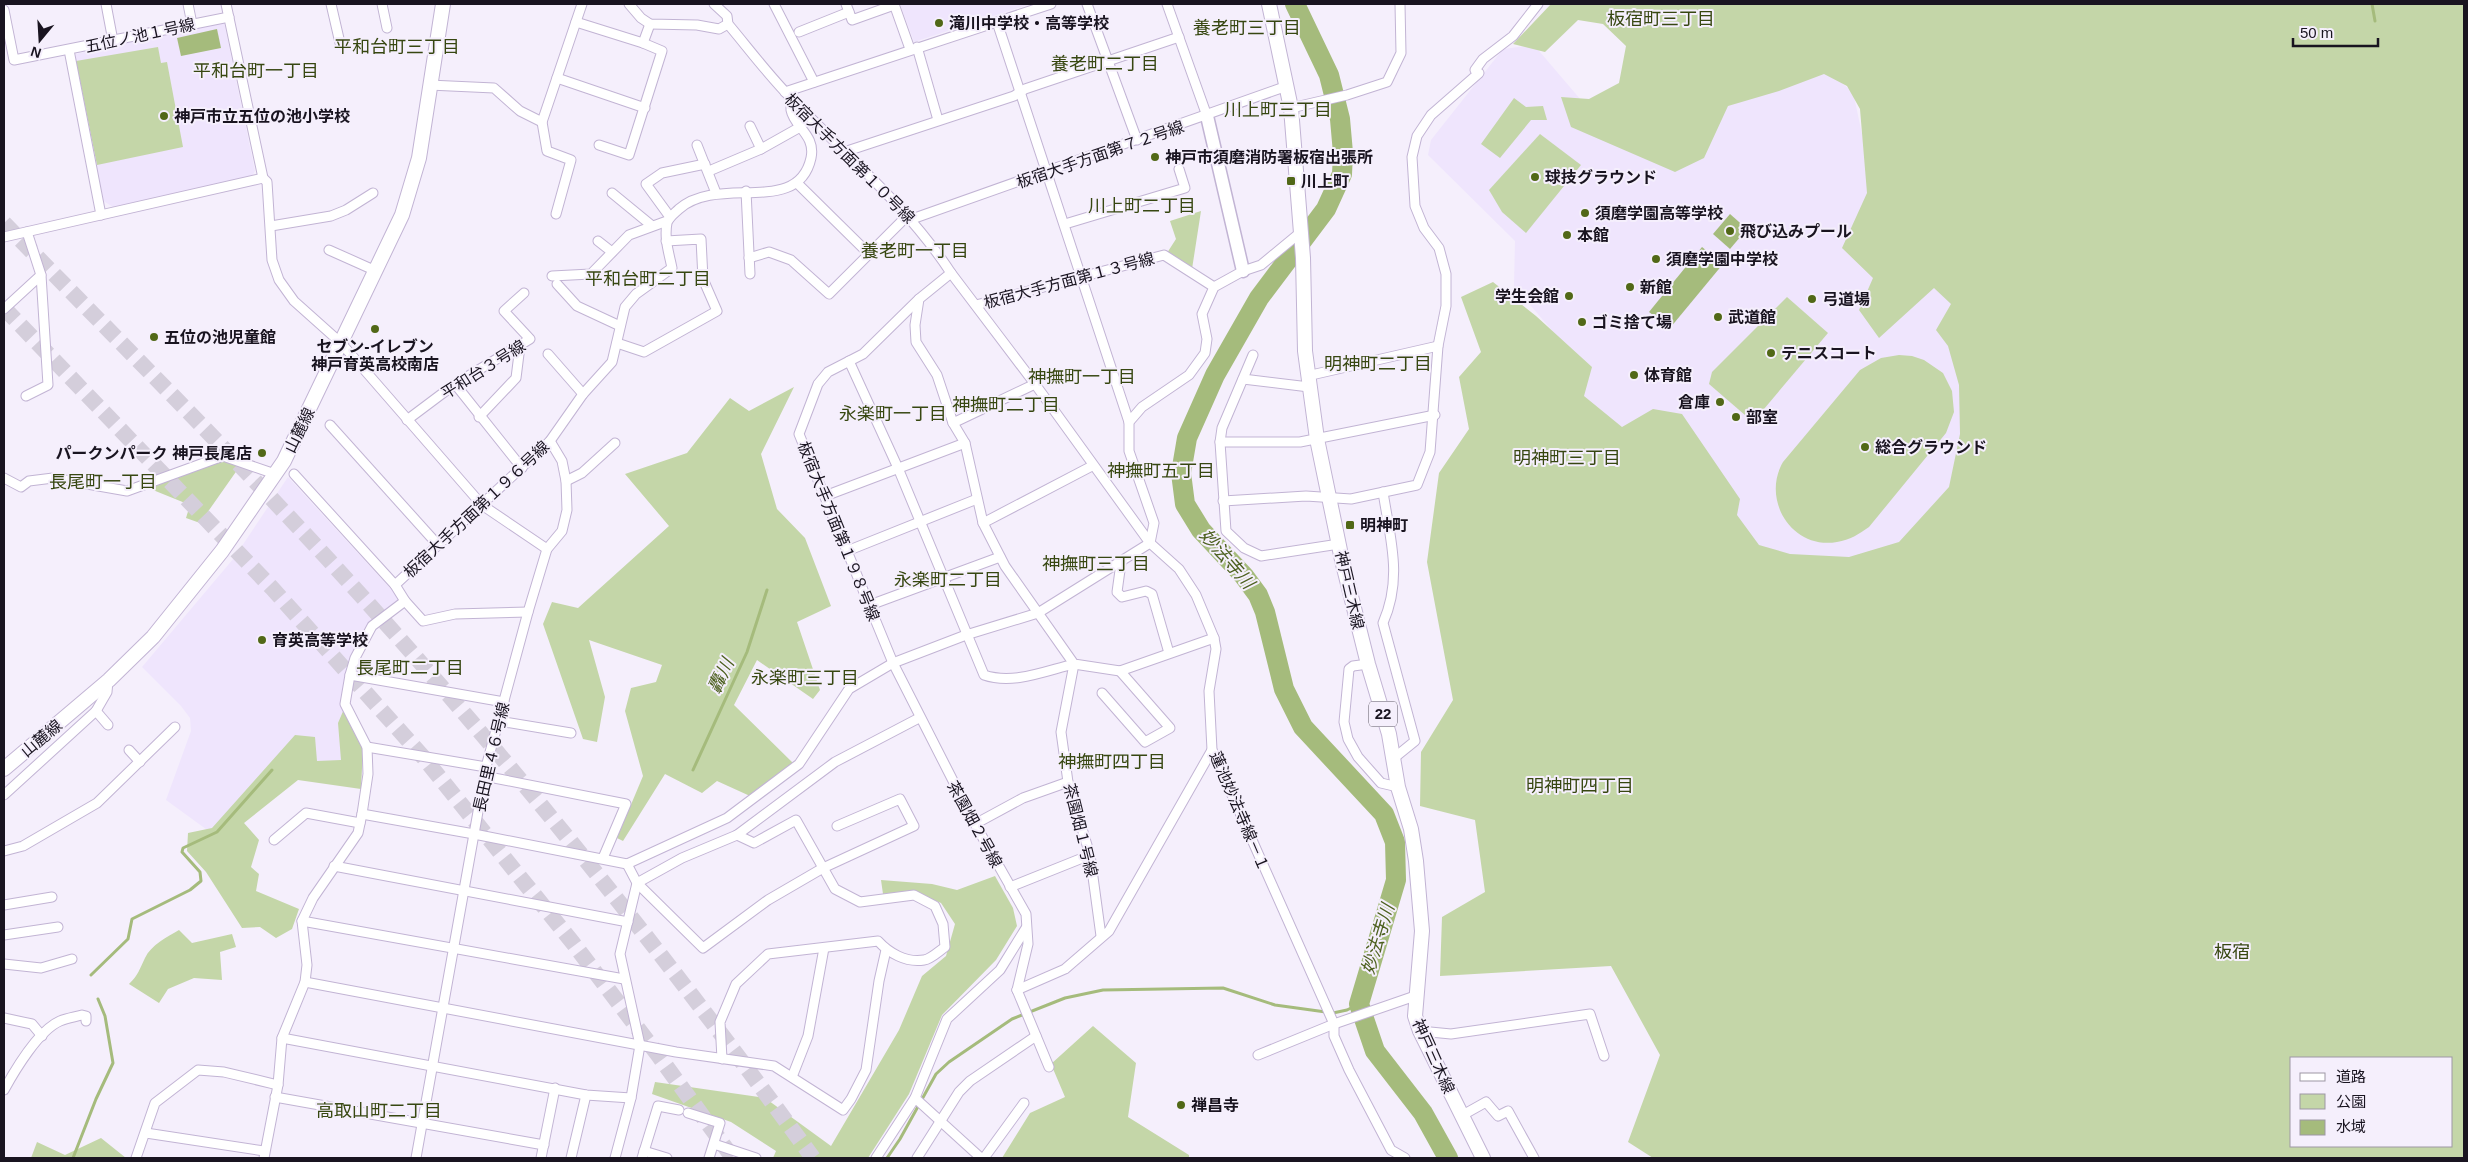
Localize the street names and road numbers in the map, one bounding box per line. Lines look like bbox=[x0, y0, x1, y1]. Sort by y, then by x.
street label: 五位ノ池１号線 bbox=[84, 16, 197, 55]
street label: 板宿大手方面第１０号線 bbox=[781, 90, 918, 227]
street label: 板宿大手方面第７２号線 bbox=[1014, 118, 1186, 191]
street label: 板宿大手方面第１３号線 bbox=[982, 249, 1156, 311]
street label: 平和台３号線 bbox=[438, 337, 528, 402]
street label: 山麓線 bbox=[281, 405, 318, 456]
street label: 板宿大手方面第１９６号線 bbox=[400, 438, 552, 581]
street label: 板宿大手方面第１９８号線 bbox=[795, 439, 882, 623]
street label: 神戸三木線 bbox=[1332, 549, 1367, 631]
street label: 長田里４６号線 bbox=[471, 701, 512, 814]
road number: 22 bbox=[1369, 702, 1397, 726]
street label: 山麓線 bbox=[17, 716, 65, 760]
street label: 蓮池妙法寺線－１ bbox=[1207, 749, 1272, 873]
street label: 茶園畑２号線 bbox=[944, 778, 1005, 870]
street label: 茶園畑１号線 bbox=[1061, 781, 1100, 879]
street label: 神戸三木線 bbox=[1410, 1016, 1458, 1096]

